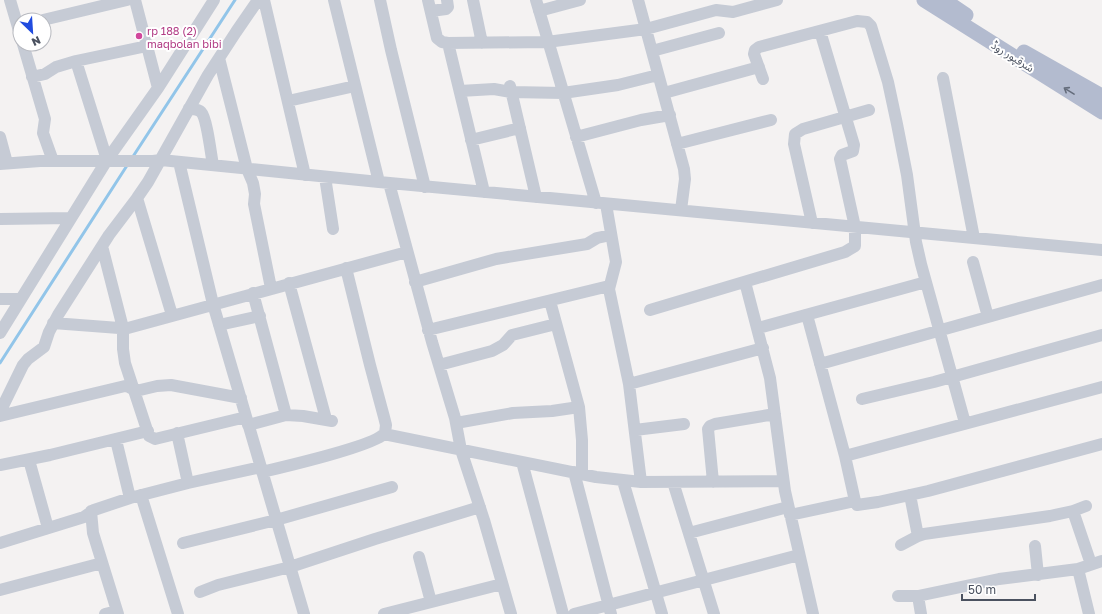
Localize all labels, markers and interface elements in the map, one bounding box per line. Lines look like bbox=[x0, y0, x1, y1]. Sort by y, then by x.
north arrow bbox=[12, 12, 52, 52]
place label: rp 188 (2) maqbolan bibi bbox=[147, 24, 222, 50]
marker: rp 188 (2) maqbolan bibi bbox=[134, 31, 144, 41]
text: N bbox=[30, 34, 43, 49]
street label: شرقپور روڈ bbox=[988, 38, 1037, 76]
one-way arrow bbox=[1063, 87, 1075, 95]
scale bar bbox=[962, 576, 1035, 602]
text: 50 m bbox=[968, 582, 996, 597]

